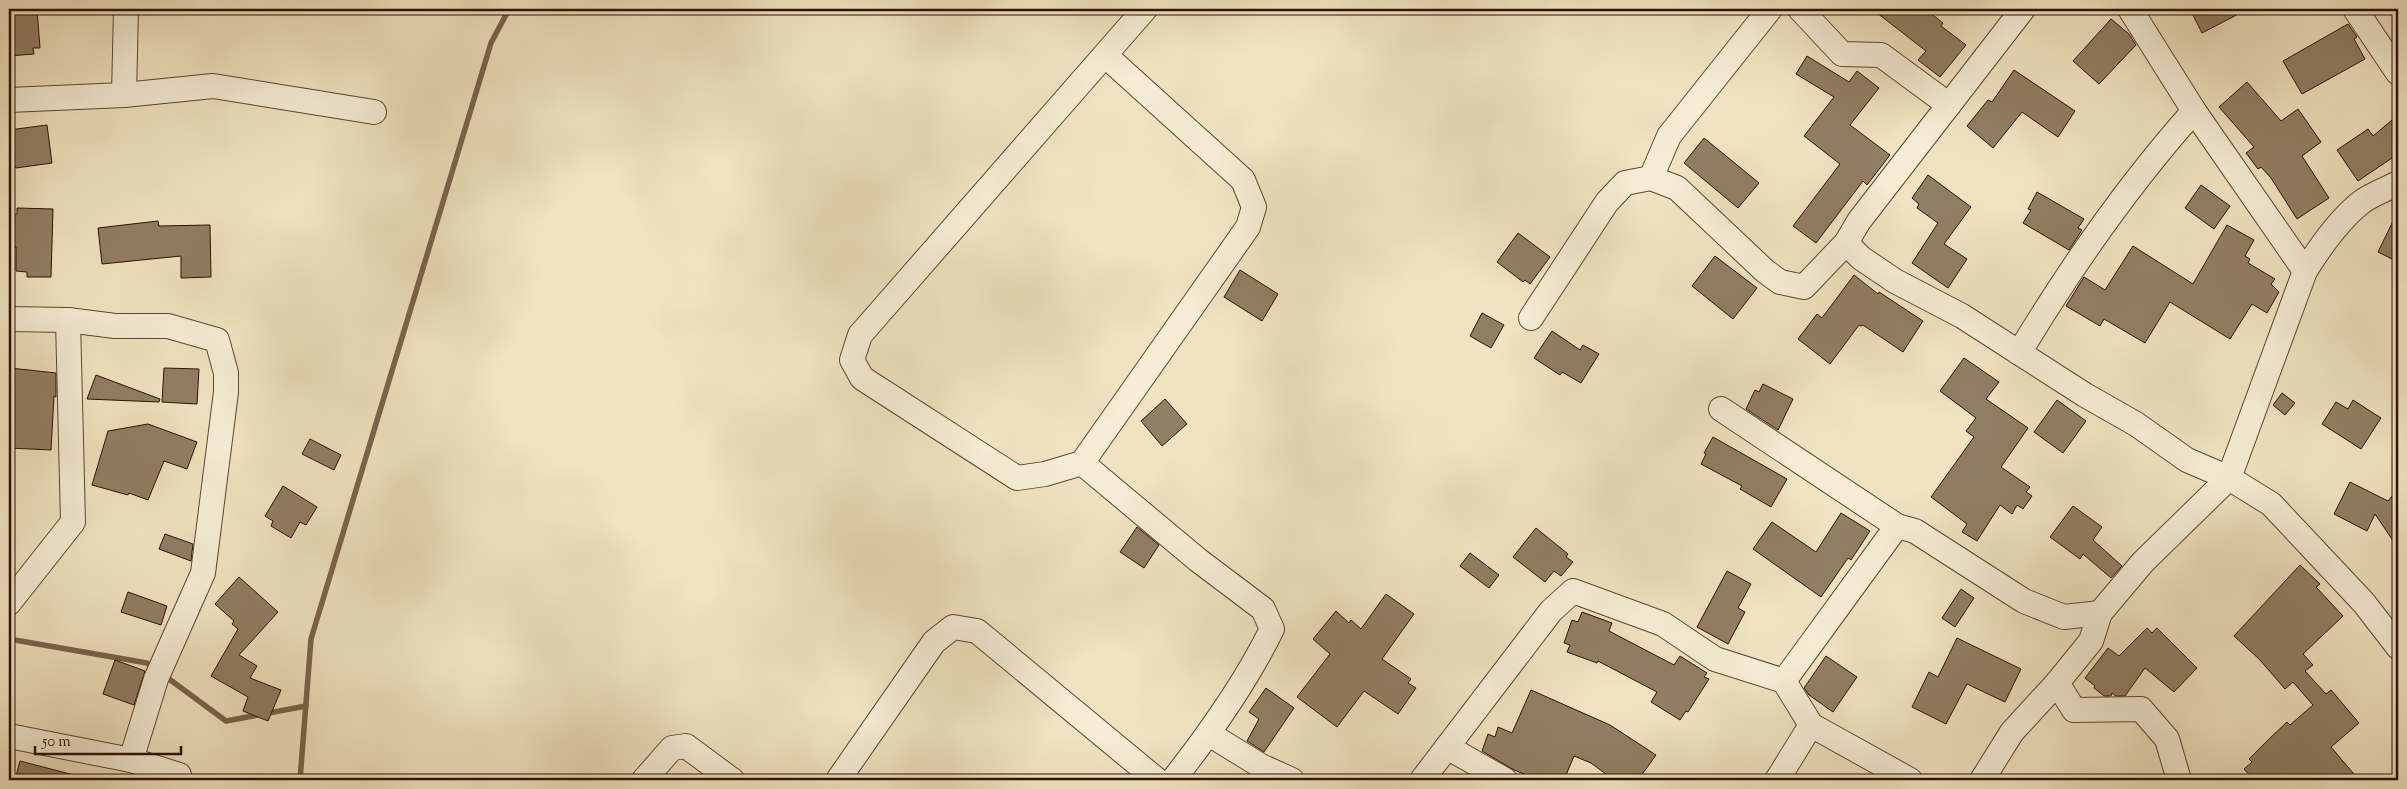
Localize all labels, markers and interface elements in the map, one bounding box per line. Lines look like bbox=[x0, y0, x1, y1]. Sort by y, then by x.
scale bar bbox=[35, 724, 181, 756]
text: 50 m bbox=[41, 732, 71, 753]

